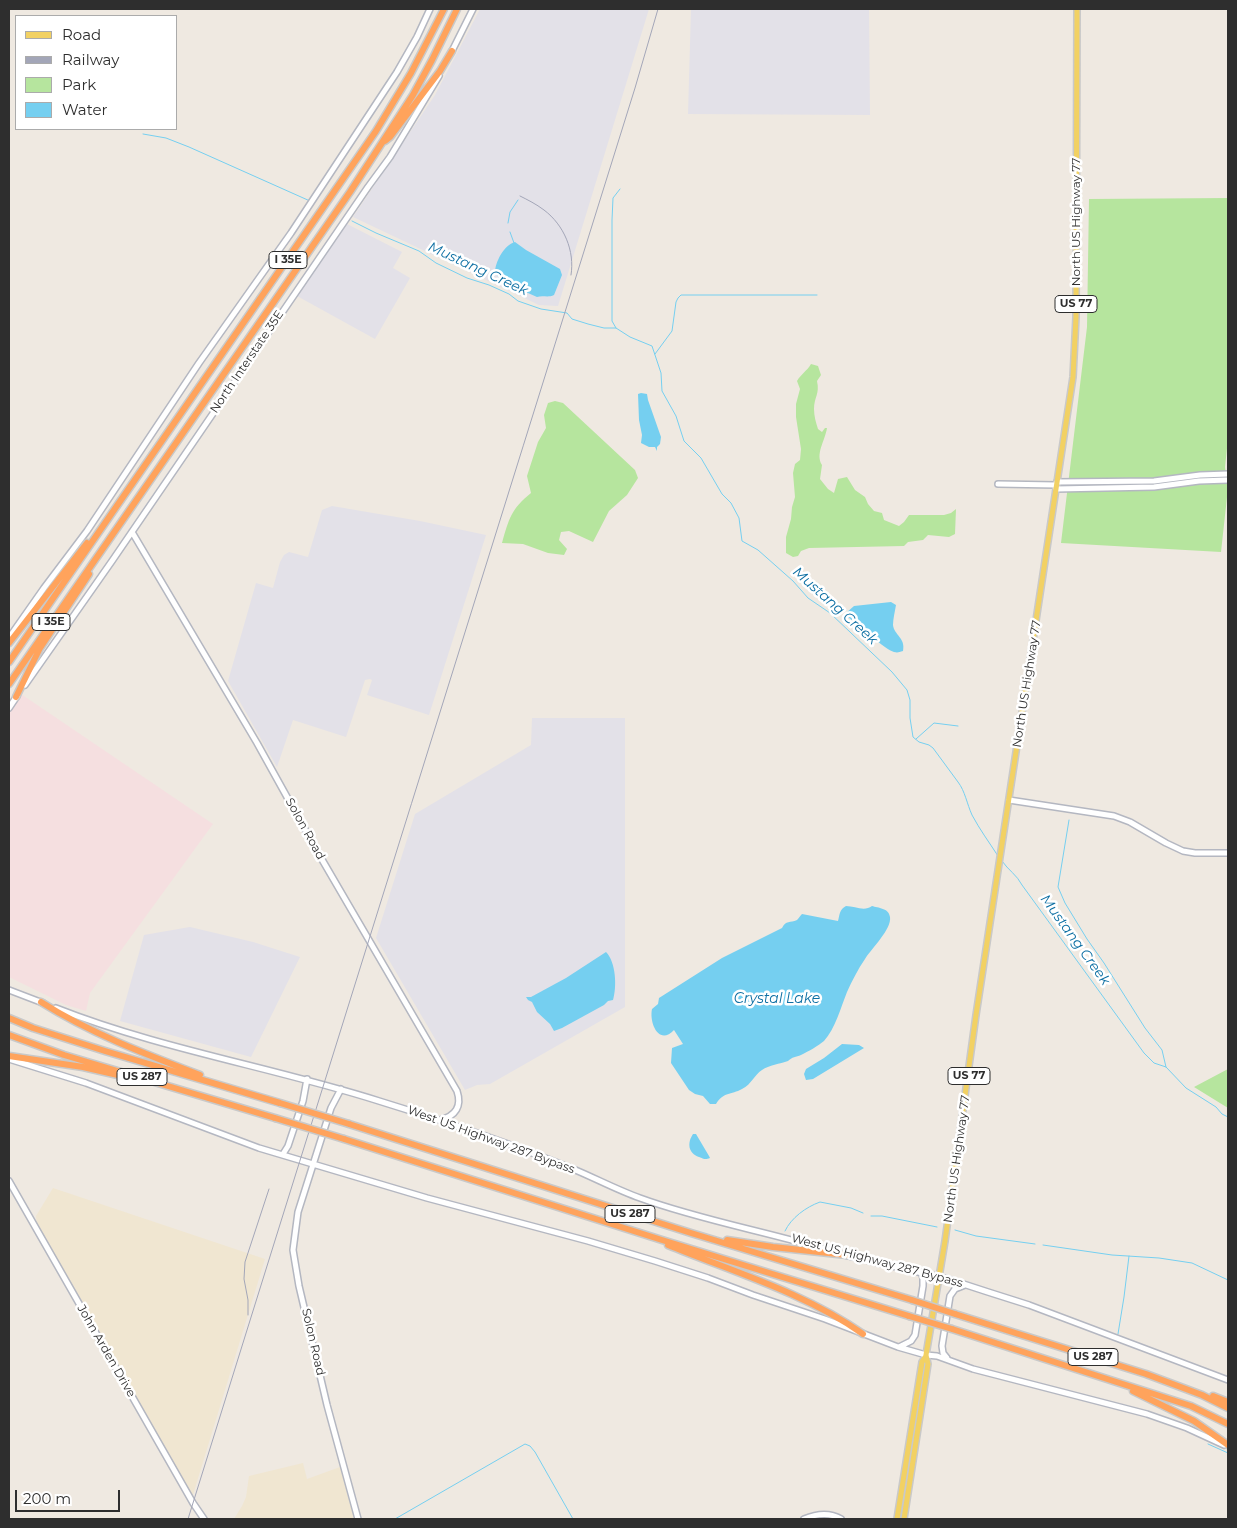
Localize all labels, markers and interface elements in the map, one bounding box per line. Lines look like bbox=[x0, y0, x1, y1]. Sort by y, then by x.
legend bbox=[15, 15, 178, 130]
text: Road bbox=[62, 25, 101, 44]
text: Railway bbox=[62, 50, 119, 69]
text: Park bbox=[62, 75, 96, 94]
text: Water bbox=[62, 100, 108, 119]
street label: North US Highway 77 bbox=[1069, 158, 1083, 286]
water label: Mustang Creek bbox=[426, 239, 530, 299]
road number: I 35E bbox=[269, 252, 307, 268]
road number: US 77 bbox=[1055, 296, 1097, 312]
street label: North Interstate 35E bbox=[207, 308, 287, 416]
water label: Mustang Creek bbox=[789, 564, 881, 648]
road number: I 35E bbox=[32, 614, 70, 630]
street label: North US Highway 77 bbox=[1010, 619, 1044, 749]
street label: Solon Road bbox=[282, 796, 328, 862]
water label: Mustang Creek bbox=[1036, 891, 1114, 989]
water label: Crystal Lake bbox=[734, 991, 820, 1007]
road number: US 287 bbox=[117, 1068, 167, 1086]
road number: US 77 bbox=[948, 1068, 990, 1084]
street label: North US Highway 77 bbox=[941, 1094, 973, 1224]
street label: West US Highway 287 Bypass bbox=[405, 1103, 577, 1177]
road number: US 287 bbox=[605, 1206, 655, 1222]
street label: West US Highway 287 Bypass bbox=[790, 1231, 964, 1291]
street label: John Arden Drive bbox=[74, 1302, 138, 1400]
street label: Solon Road bbox=[298, 1307, 328, 1377]
road number: US 287 bbox=[1068, 1348, 1118, 1365]
scale bar bbox=[18, 1480, 122, 1512]
text: 200 m bbox=[23, 1489, 71, 1508]

